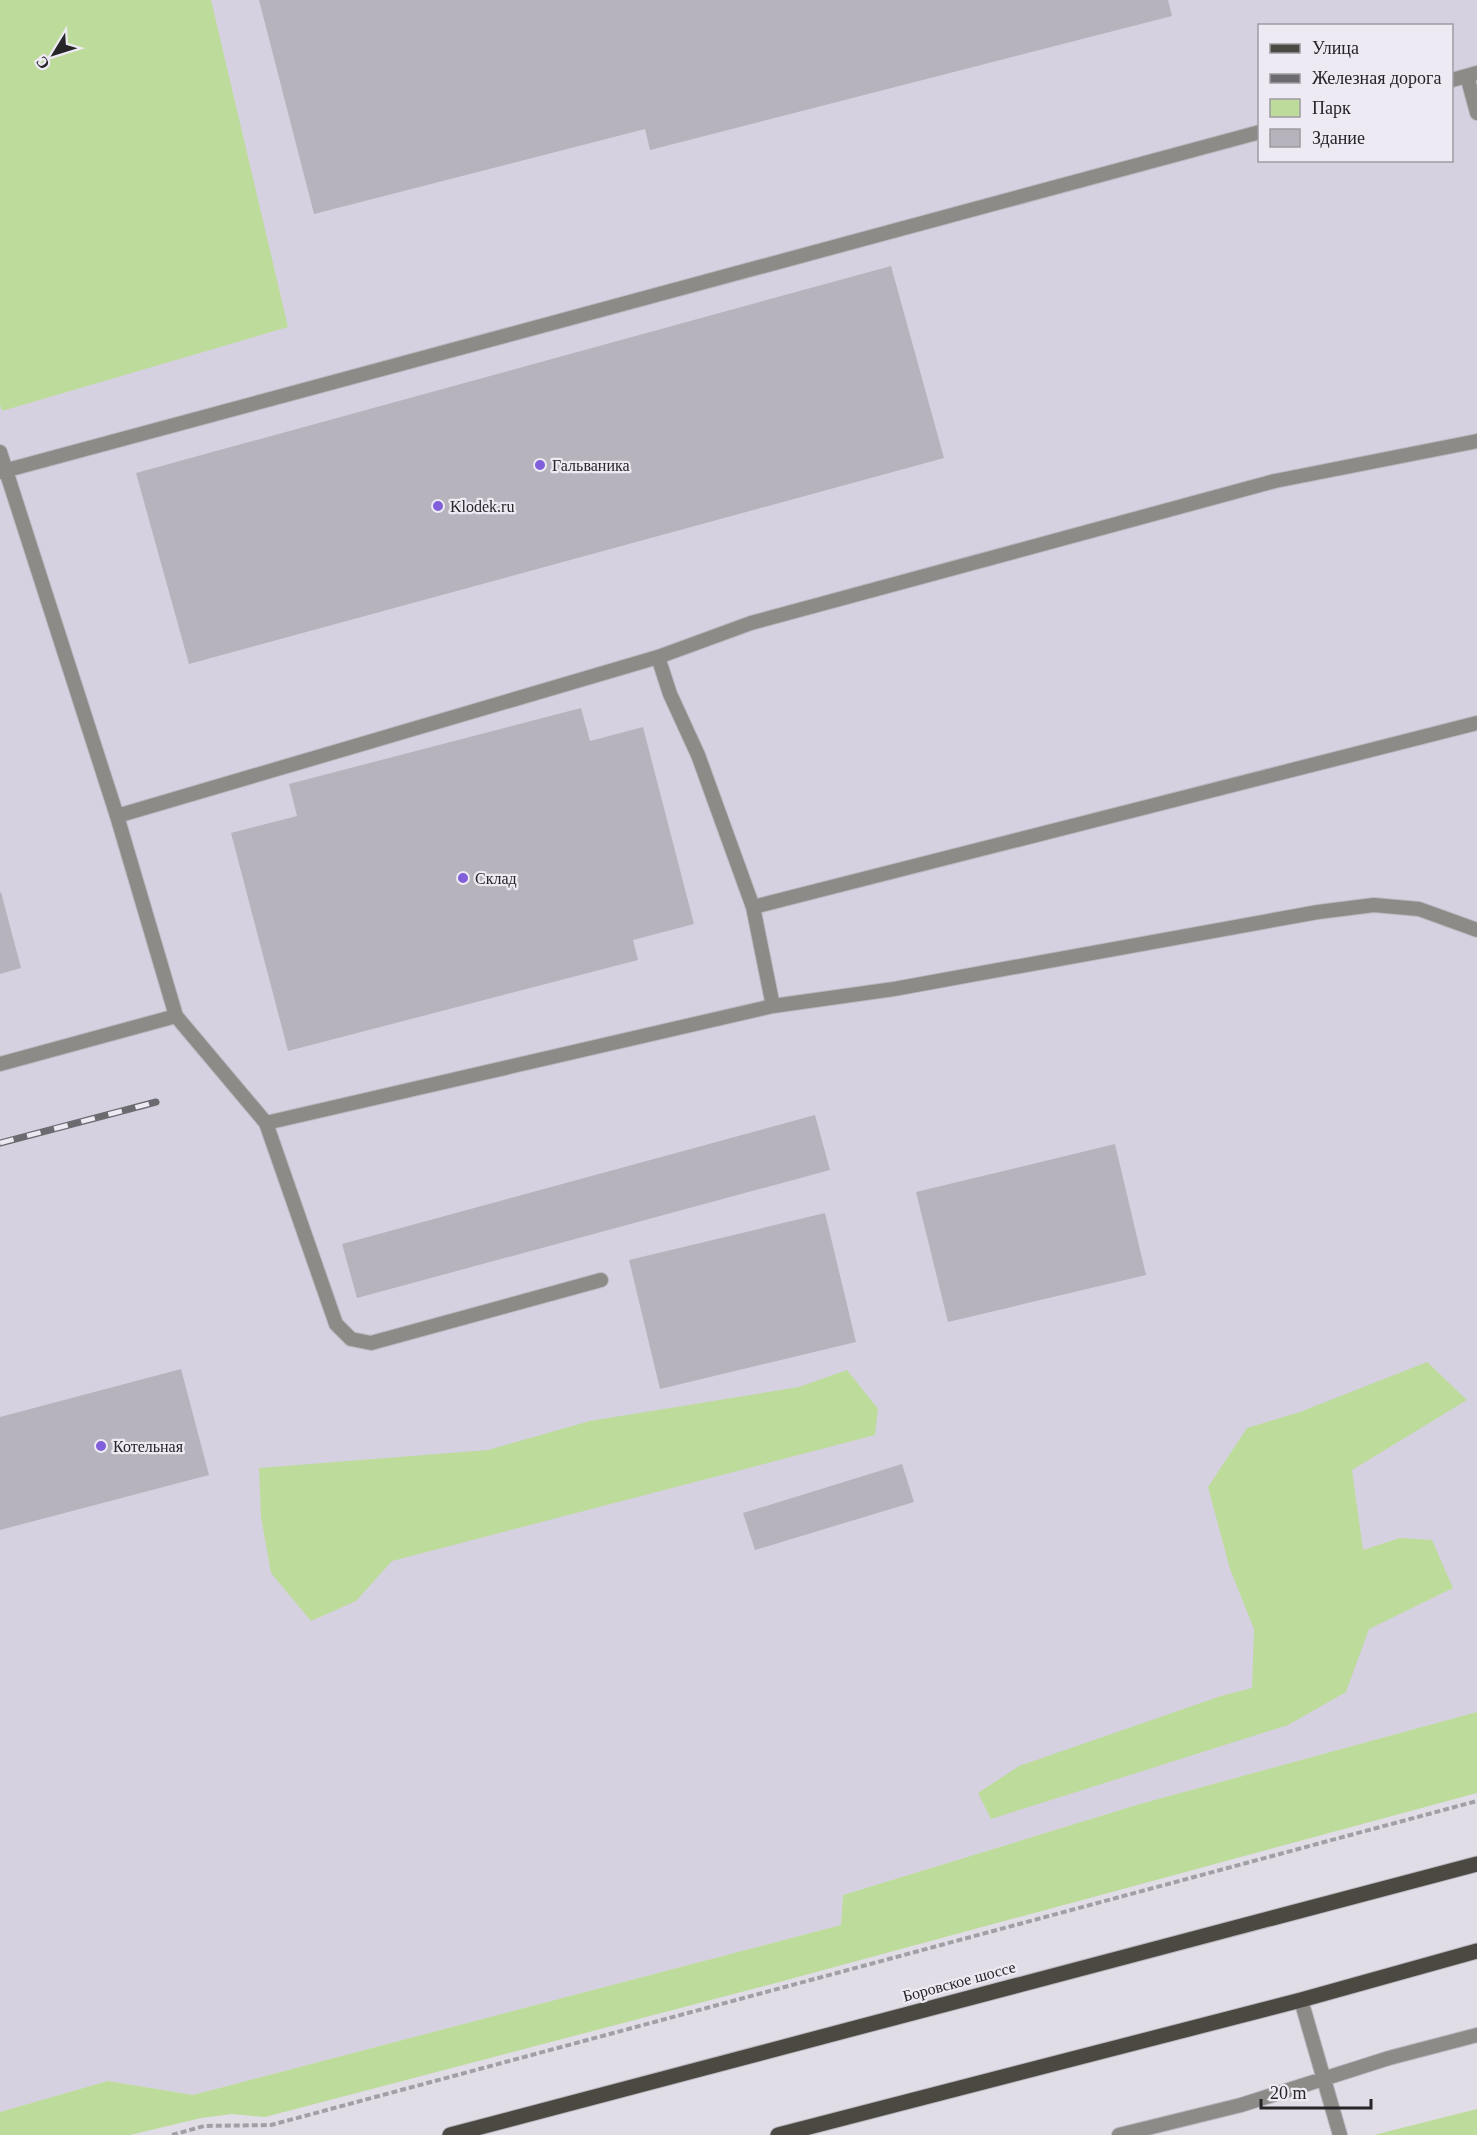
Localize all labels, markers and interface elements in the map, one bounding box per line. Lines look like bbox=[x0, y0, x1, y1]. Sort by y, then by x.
north arrow bbox=[24, 24, 84, 84]
legend bbox=[1258, 24, 1453, 162]
text: Улица bbox=[1312, 38, 1359, 58]
text: С bbox=[32, 53, 53, 73]
text: Железная дорога bbox=[1312, 68, 1441, 88]
text: Парк bbox=[1312, 98, 1351, 118]
text: Здание bbox=[1312, 128, 1365, 148]
place label: Гальваника bbox=[552, 457, 630, 474]
marker: Гальваника bbox=[533, 458, 547, 472]
place label: Klodek.ru bbox=[450, 498, 514, 515]
marker: Klodek.ru bbox=[431, 499, 445, 513]
place label: Склад bbox=[475, 870, 517, 888]
marker: Склад bbox=[456, 871, 470, 885]
place label: Котельная bbox=[113, 1438, 184, 1455]
marker: Котельная bbox=[94, 1439, 108, 1453]
street label: Боровское шоссе bbox=[901, 1958, 1018, 2006]
scale bar bbox=[1261, 2072, 1370, 2110]
text: 20 m bbox=[1270, 2083, 1307, 2103]

